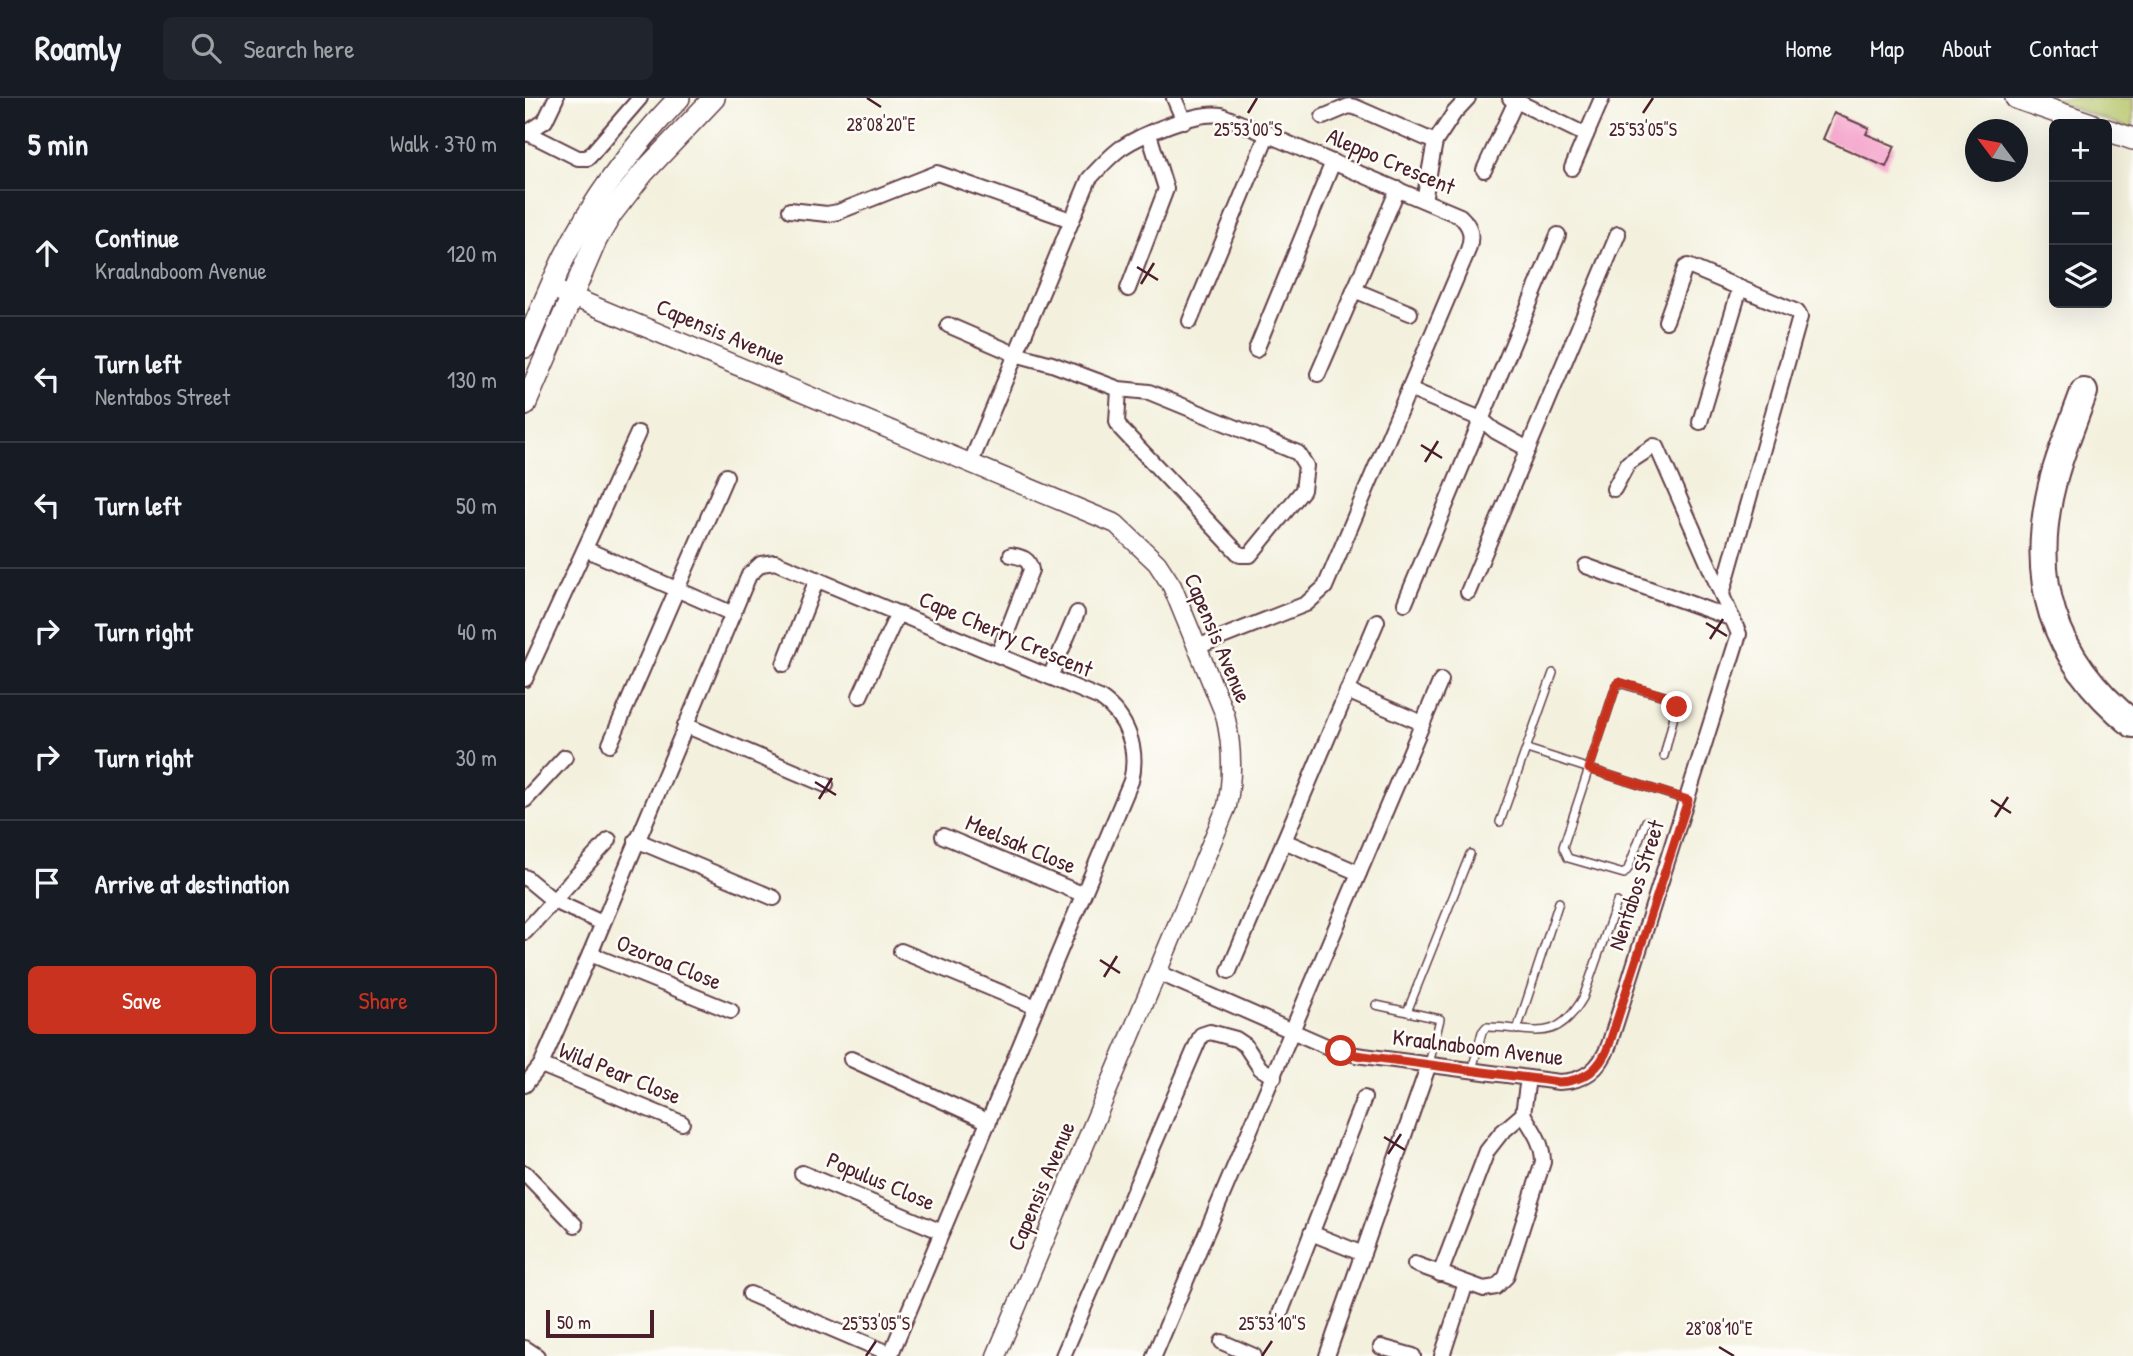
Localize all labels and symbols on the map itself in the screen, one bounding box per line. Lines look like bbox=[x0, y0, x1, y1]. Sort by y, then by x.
text: 28°08'20"E bbox=[846, 112, 916, 137]
text: 25°53'00"S bbox=[1214, 117, 1282, 142]
text: 25°53'05"S bbox=[1609, 117, 1677, 142]
north arrow bbox=[1965, 119, 2028, 182]
street label: Aleppo Crescent bbox=[1322, 120, 1461, 202]
street label: Capensis Avenue bbox=[652, 290, 791, 373]
street label: Capensis Avenue bbox=[1177, 568, 1260, 707]
street label: Cape Cherry Crescent bbox=[915, 583, 1099, 685]
route end bbox=[1661, 691, 1692, 722]
street label: Meelsak Close bbox=[961, 806, 1081, 881]
street label: Nentabos Street bbox=[1600, 815, 1671, 954]
street label: Ozoroa Close bbox=[612, 926, 726, 997]
street label: Kraalnaboom Avenue bbox=[1391, 1021, 1565, 1072]
street label: Wild Pear Close bbox=[555, 1034, 686, 1111]
route start bbox=[1325, 1035, 1356, 1066]
street label: Capensis Avenue bbox=[999, 1116, 1082, 1255]
street label: Populus Close bbox=[822, 1144, 940, 1217]
scale bar bbox=[546, 1307, 655, 1339]
text: 25°53'05"S bbox=[842, 1311, 910, 1336]
text: 25°53'10"S bbox=[1238, 1311, 1306, 1336]
text: 28°08'10"E bbox=[1685, 1316, 1753, 1341]

